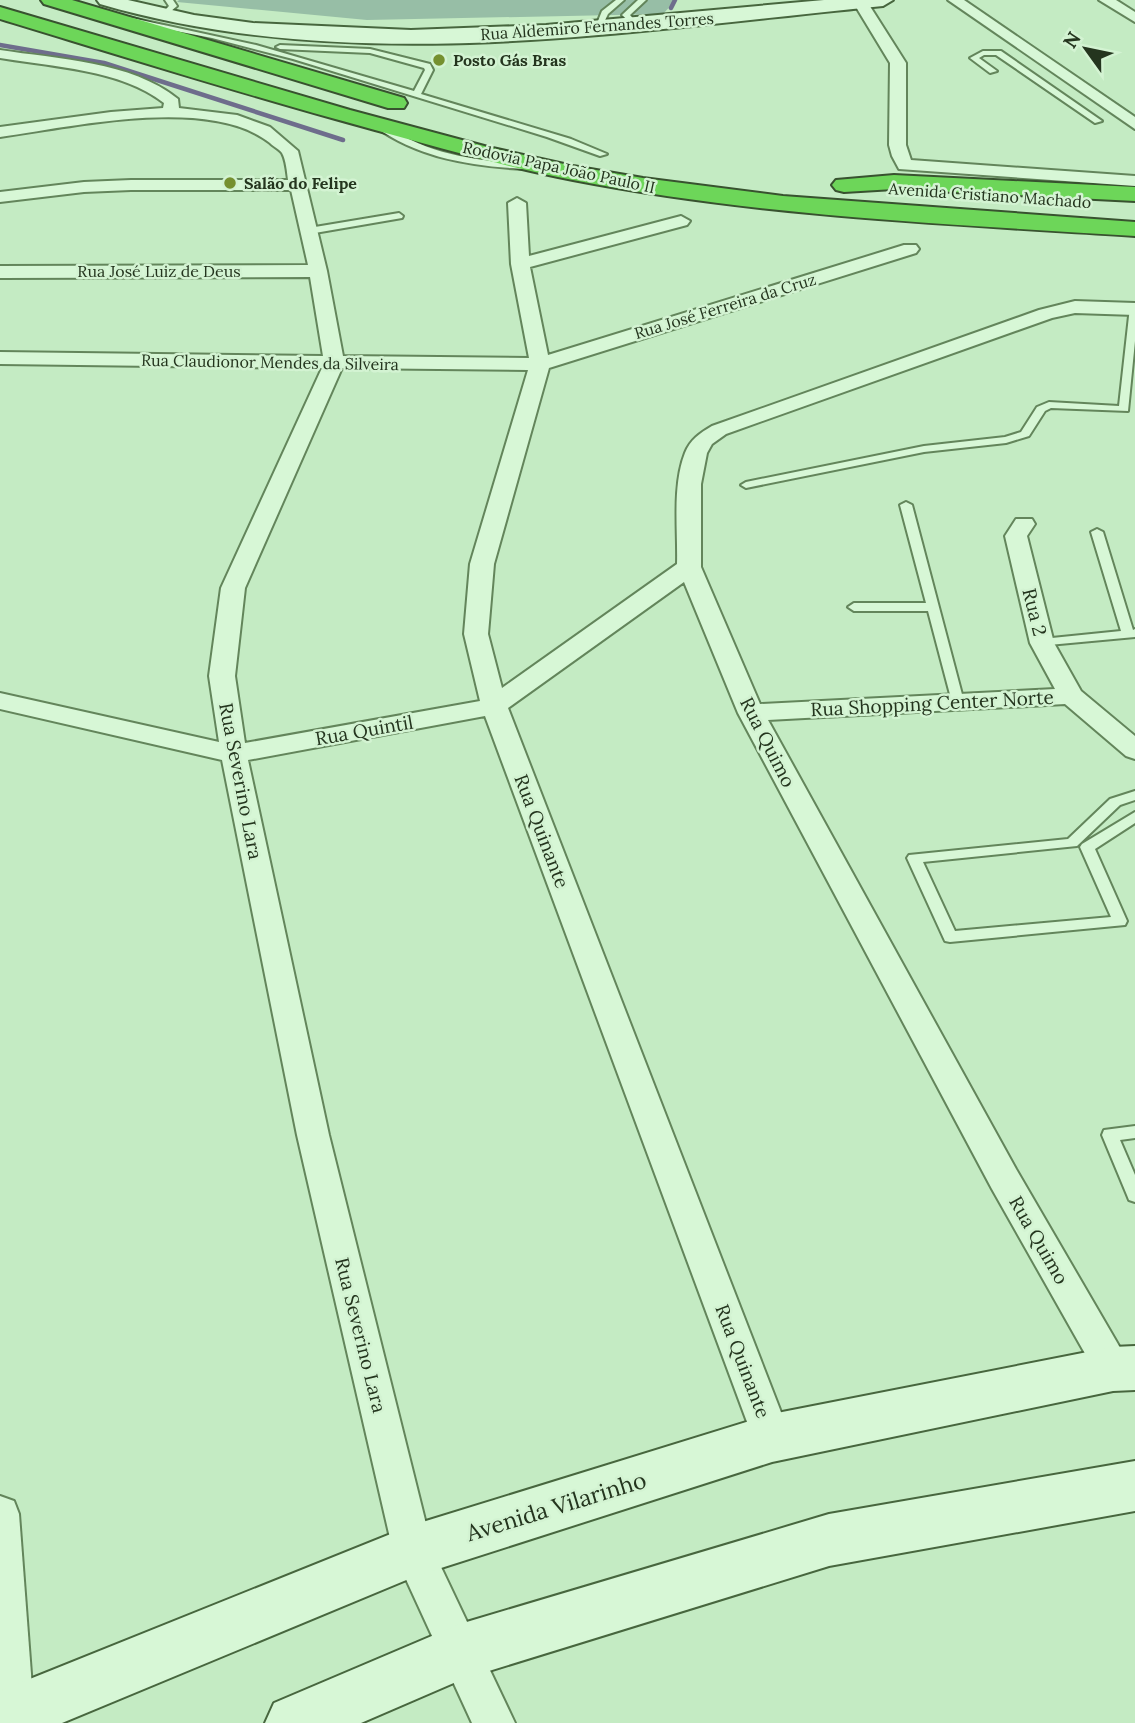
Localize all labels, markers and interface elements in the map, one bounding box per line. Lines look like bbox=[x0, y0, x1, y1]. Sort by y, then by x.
street label: Rua Aldemiro Fernandes Torres bbox=[480, 8, 714, 44]
north arrow bbox=[1051, 14, 1121, 84]
text: N bbox=[1058, 27, 1086, 52]
place label: Posto Gás Bras bbox=[453, 50, 566, 70]
marker: Posto Gás Bras bbox=[431, 52, 447, 68]
street label: Rodovia Papa João Paulo II bbox=[461, 137, 657, 197]
place label: Salão do Felipe bbox=[244, 173, 357, 193]
marker: Salão do Felipe bbox=[222, 175, 238, 191]
street label: Avenida Cristiano Machado bbox=[887, 178, 1092, 212]
street label: Rua José Luiz de Deus bbox=[77, 261, 241, 281]
street label: Rua José Ferreira da Cruz bbox=[632, 269, 818, 343]
street label: Rua Claudionor Mendes da Silveira bbox=[141, 350, 399, 374]
street label: Rua 2 bbox=[1018, 586, 1052, 638]
street label: Rua Shopping Center Norte bbox=[810, 685, 1054, 721]
street label: Rua Quimo bbox=[735, 693, 801, 791]
street label: Rua Severino Lara bbox=[214, 701, 268, 862]
street label: Rua Quintil bbox=[313, 710, 415, 750]
street label: Rua Quinante bbox=[509, 771, 575, 891]
street label: Rua Quimo bbox=[1004, 1192, 1074, 1288]
street label: Rua Severino Lara bbox=[330, 1255, 392, 1415]
street label: Rua Quinante bbox=[710, 1301, 776, 1421]
street label: Avenida Vilarinho bbox=[461, 1465, 650, 1547]

